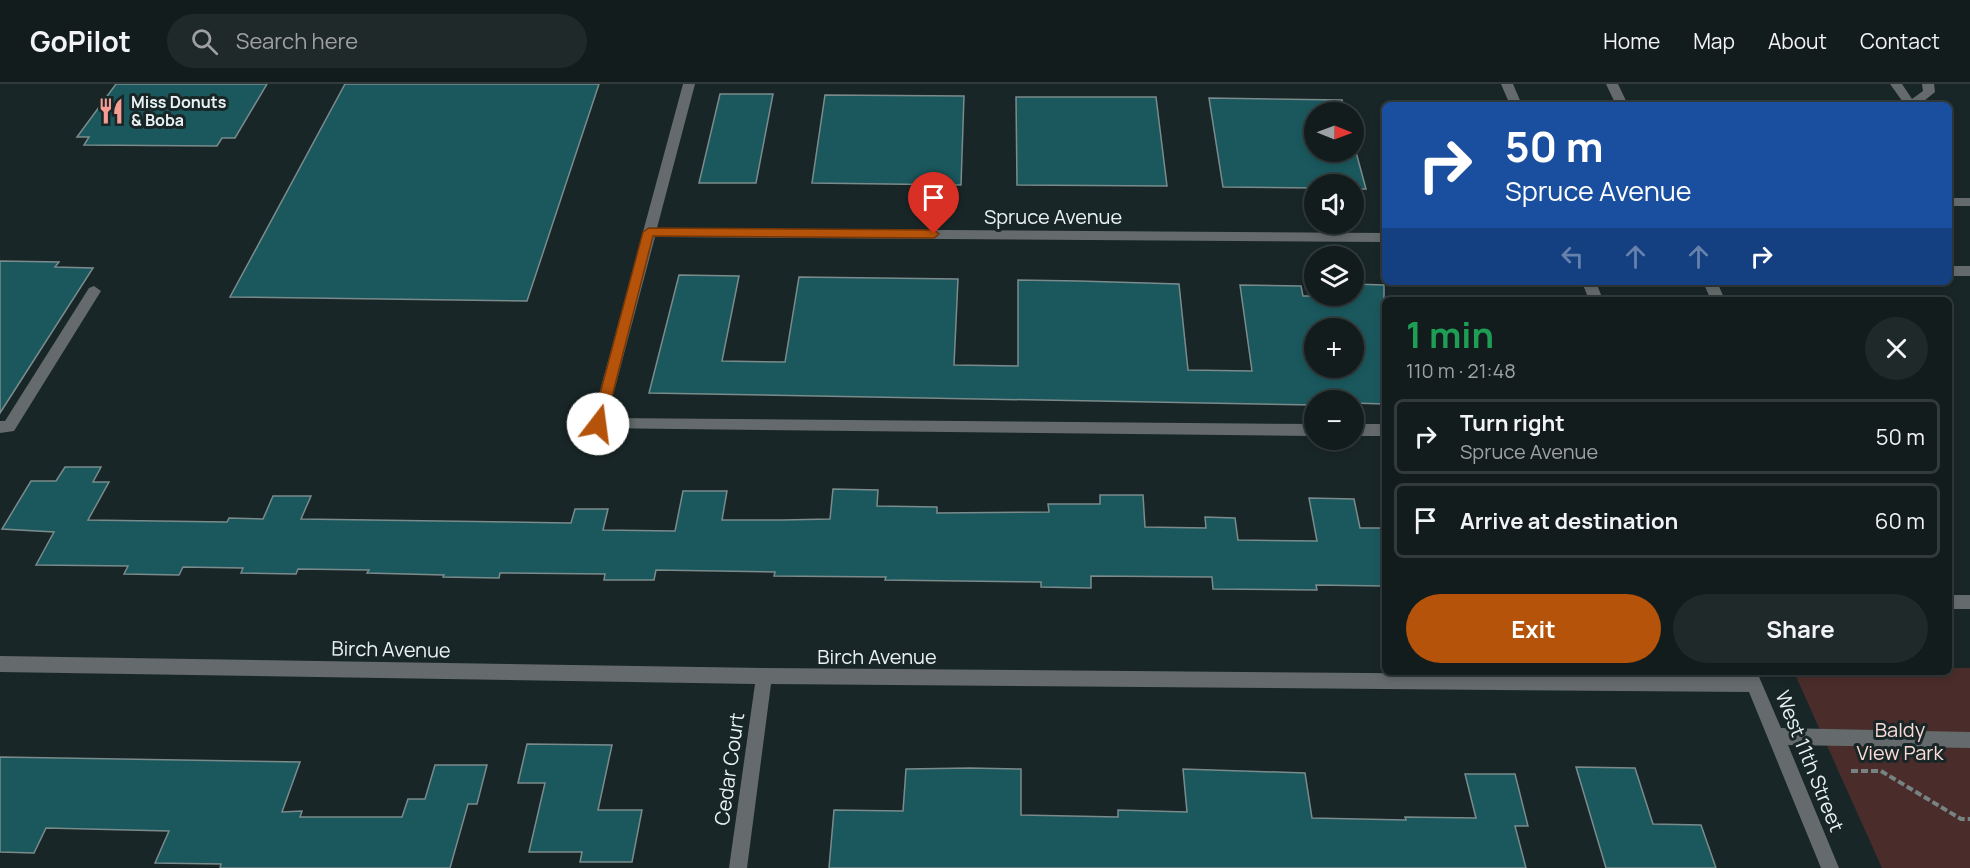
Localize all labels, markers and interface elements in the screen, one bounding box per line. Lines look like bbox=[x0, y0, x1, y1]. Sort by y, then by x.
search box bbox=[167, 14, 587, 68]
text: GoPilot bbox=[30, 22, 131, 60]
icon: search bbox=[188, 25, 221, 58]
text: Search here bbox=[236, 26, 358, 56]
text: Home bbox=[1603, 27, 1660, 55]
text: Map bbox=[1693, 27, 1735, 55]
text: About bbox=[1768, 27, 1827, 55]
text: Contact bbox=[1860, 27, 1940, 55]
place label: Miss Donuts & Boba bbox=[131, 91, 227, 131]
restaurant icon: Miss Donuts & Boba bbox=[96, 96, 126, 126]
north arrow bbox=[1304, 102, 1364, 162]
map controls bbox=[1304, 102, 1364, 450]
text: 50 m bbox=[1505, 117, 1603, 175]
icon: right bbox=[1406, 126, 1484, 204]
pin bbox=[908, 172, 959, 234]
text: Spruce Avenue bbox=[1505, 172, 1692, 209]
button: sound bbox=[1304, 174, 1364, 234]
icon: arrive bbox=[917, 181, 950, 214]
street label: Spruce Avenue bbox=[984, 203, 1122, 230]
icon: left bbox=[1556, 240, 1589, 273]
icon: ahead bbox=[1619, 240, 1652, 273]
icon: ahead bbox=[1682, 240, 1715, 273]
icon: right bbox=[1745, 240, 1778, 273]
button: layers bbox=[1304, 246, 1364, 306]
text: 1 min bbox=[1406, 310, 1494, 359]
button: close bbox=[1865, 317, 1928, 380]
button: + bbox=[1304, 318, 1364, 378]
text: 110 m · 21:48 bbox=[1406, 357, 1516, 384]
button: − bbox=[1304, 390, 1364, 450]
position arrow bbox=[566, 392, 630, 456]
text: Turn right bbox=[1460, 408, 1565, 438]
icon: right bbox=[1409, 420, 1442, 453]
text: 50 m bbox=[1876, 422, 1925, 452]
text: Spruce Avenue bbox=[1460, 438, 1598, 465]
icon: arrive bbox=[1409, 504, 1442, 537]
text: Arrive at destination bbox=[1460, 506, 1678, 536]
text: 60 m bbox=[1875, 506, 1925, 536]
button: Exit bbox=[1406, 594, 1661, 663]
button: Share bbox=[1673, 594, 1928, 663]
street label: Birch Avenue bbox=[331, 634, 451, 664]
street label: Birch Avenue bbox=[817, 643, 937, 670]
street label: West 11th Street bbox=[1769, 686, 1851, 836]
street label: Cedar Court bbox=[708, 711, 750, 827]
park label: Baldy View Park bbox=[1857, 716, 1944, 766]

